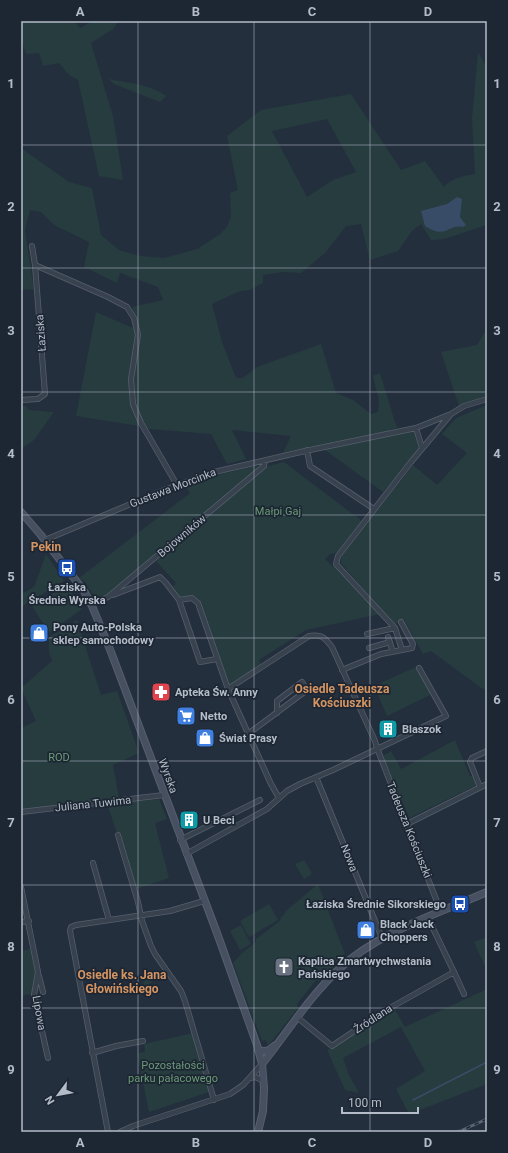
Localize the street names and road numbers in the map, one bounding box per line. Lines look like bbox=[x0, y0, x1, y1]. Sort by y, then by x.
street label: Łaziska bbox=[33, 314, 49, 352]
street label: Gustawa Morcinka bbox=[128, 466, 218, 510]
street label: Bojowników bbox=[155, 512, 209, 560]
street label: Wyrska bbox=[156, 757, 180, 795]
street label: Tadeusza Kościuszki bbox=[384, 780, 434, 880]
street label: Juliana Tuwima bbox=[54, 794, 132, 814]
street label: Nowa bbox=[338, 842, 360, 874]
street label: Lipowa bbox=[30, 994, 48, 1032]
street label: Źródlana bbox=[351, 1002, 395, 1036]

